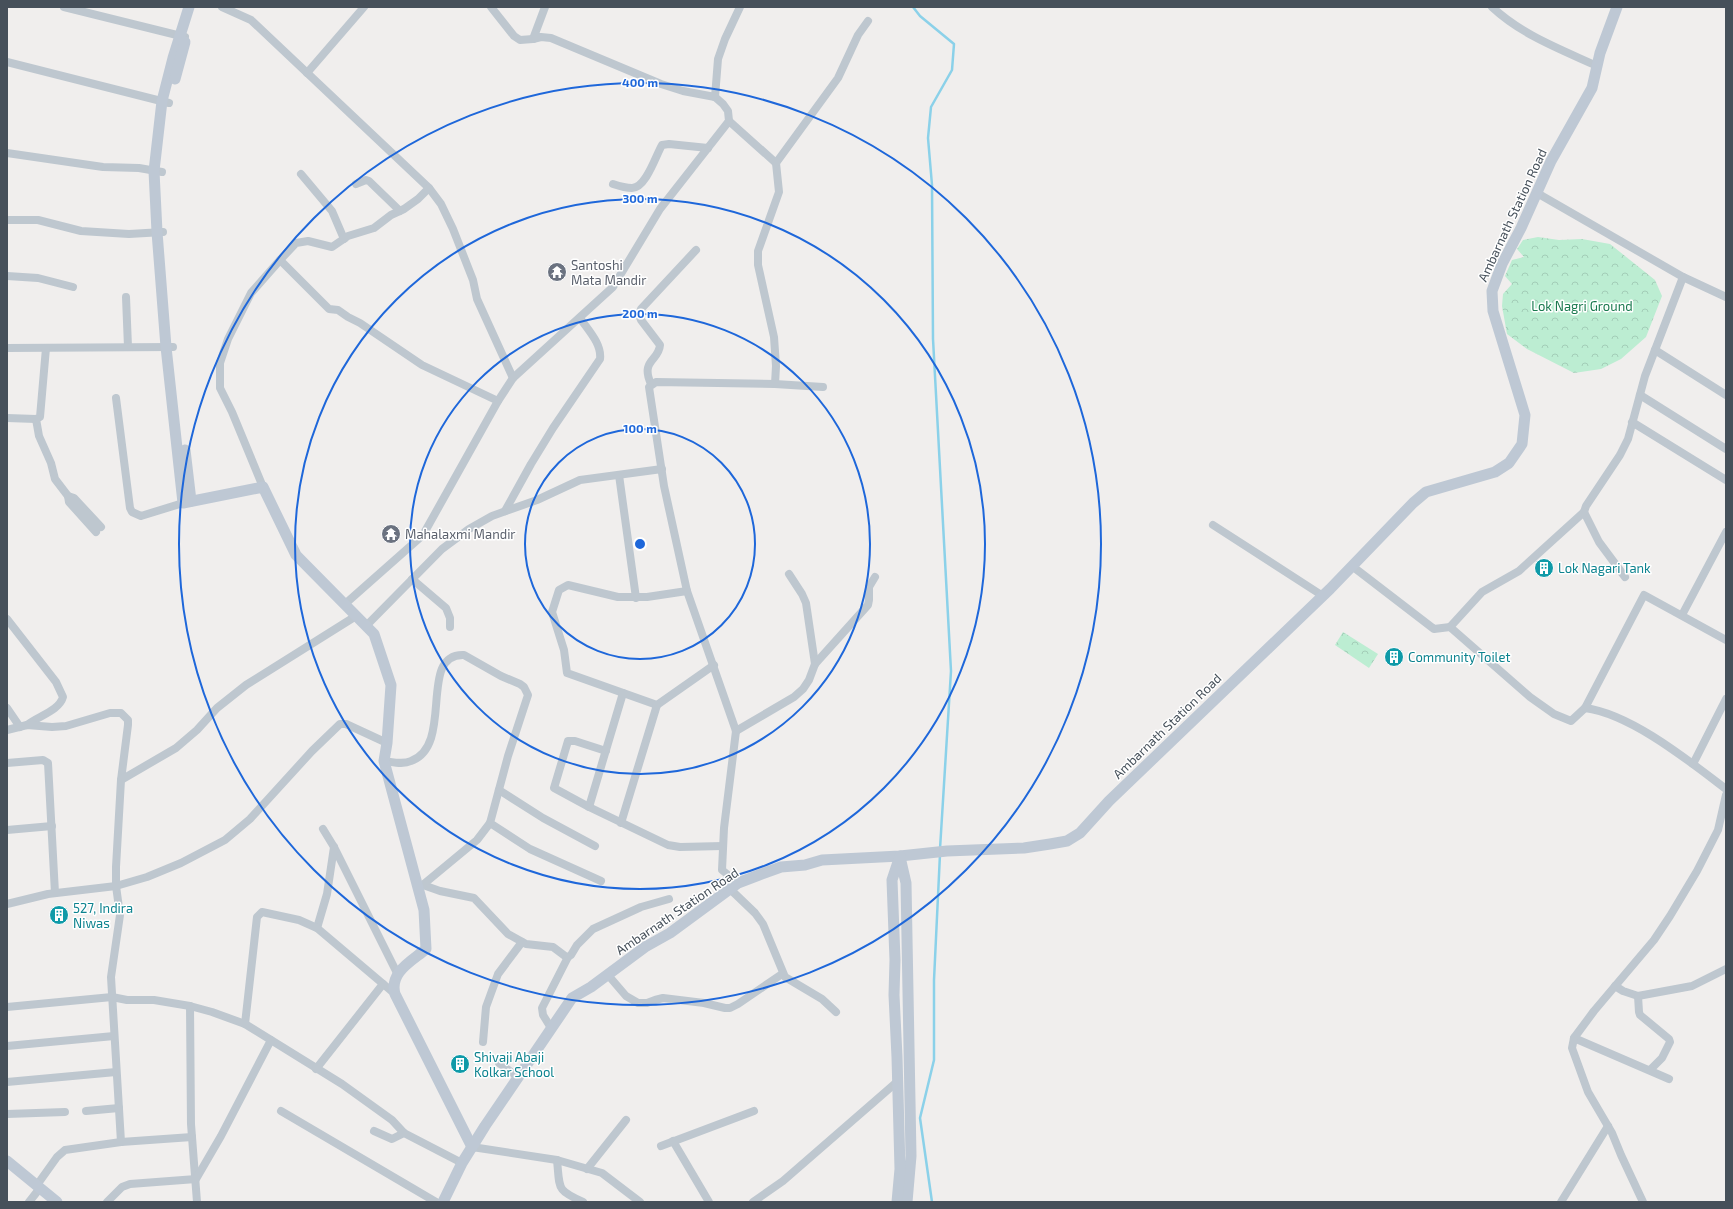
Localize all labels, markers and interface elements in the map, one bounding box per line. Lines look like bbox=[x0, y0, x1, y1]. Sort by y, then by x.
text: 400 m bbox=[622, 75, 658, 89]
street label: Ambarnath Station Road bbox=[1474, 146, 1550, 284]
text: 300 m bbox=[622, 191, 658, 205]
place label: Santoshi Mata Mandir bbox=[571, 257, 647, 288]
temple icon: Santoshi Mata Mandir bbox=[546, 261, 568, 283]
park label: Lok Nagri Ground bbox=[1531, 298, 1633, 314]
text: 200 m bbox=[622, 306, 658, 320]
text: 100 m bbox=[623, 421, 657, 435]
temple icon: Mahalaxmi Mandir bbox=[380, 523, 402, 545]
place label: Mahalaxmi Mandir bbox=[405, 526, 516, 542]
centre of rings bbox=[633, 537, 647, 551]
building icon: Lok Nagari Tank bbox=[1533, 557, 1555, 579]
place label: Lok Nagari Tank bbox=[1558, 560, 1651, 576]
building icon: Community Toilet bbox=[1383, 646, 1405, 668]
place label: Community Toilet bbox=[1408, 649, 1510, 665]
street label: Ambarnath Station Road bbox=[1109, 670, 1225, 782]
street label: Ambarnath Station Road bbox=[613, 864, 741, 958]
place label: 527, Indira Niwas bbox=[73, 900, 133, 931]
building icon: 527, Indira Niwas bbox=[48, 904, 70, 926]
place label: Shivaji Abaji Kolkar School bbox=[474, 1049, 554, 1080]
building icon: Shivaji Abaji Kolkar School bbox=[449, 1053, 471, 1075]

